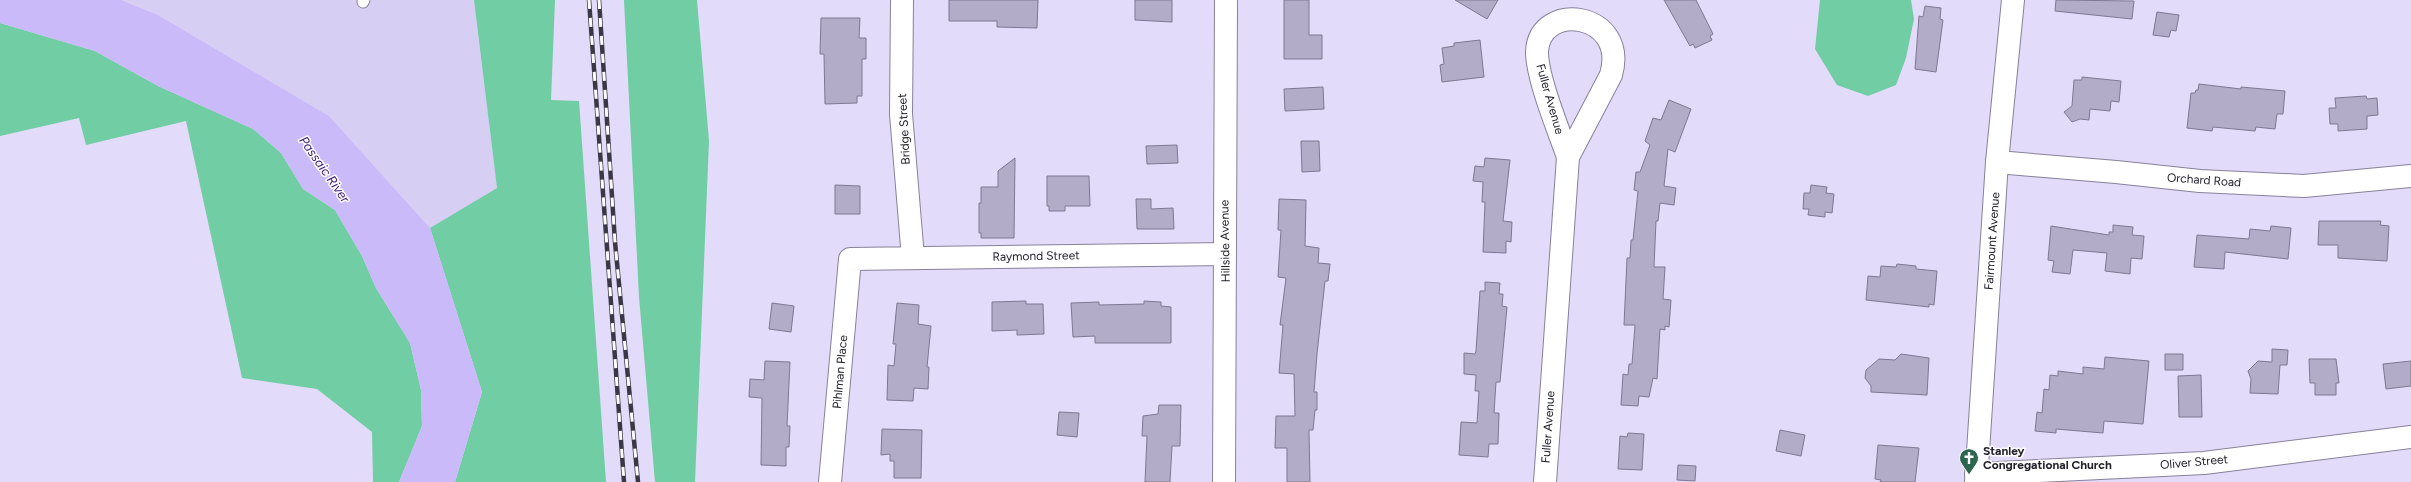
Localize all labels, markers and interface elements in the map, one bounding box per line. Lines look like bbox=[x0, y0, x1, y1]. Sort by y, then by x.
street label: Fuller Avenue bbox=[1533, 62, 1567, 136]
street label: Bridge Street bbox=[895, 93, 913, 165]
water label: Passaic River bbox=[296, 133, 353, 206]
street label: Orchard Road bbox=[2166, 170, 2242, 190]
street label: Fairmount Avenue bbox=[1982, 191, 2002, 290]
street label: Hillside Avenue bbox=[1217, 199, 1233, 282]
street label: Raymond Street bbox=[992, 248, 1080, 264]
street label: Pihlman Place bbox=[830, 334, 850, 409]
street label: Fuller Avenue bbox=[1538, 390, 1558, 464]
place label: Stanley Congregational Church bbox=[1983, 444, 2112, 472]
church icon: Stanley Congregational Church bbox=[1958, 447, 1980, 475]
street label: Oliver Street bbox=[2160, 452, 2229, 472]

